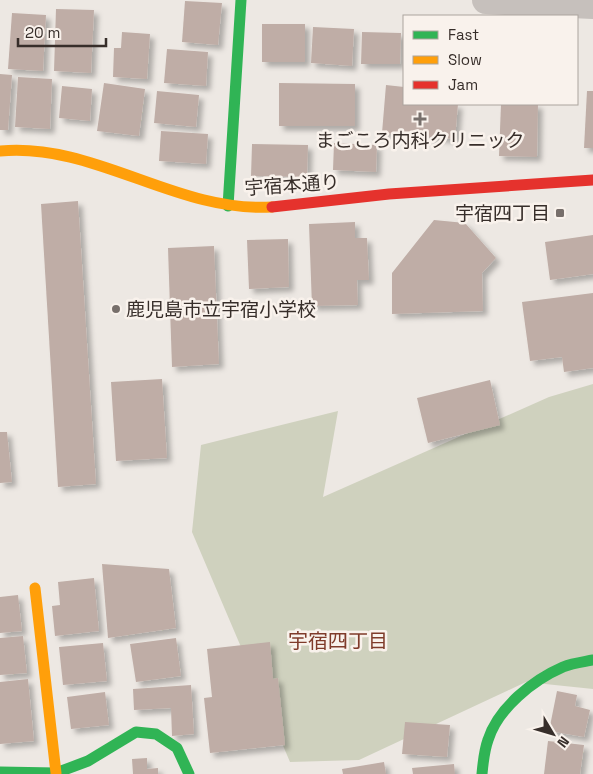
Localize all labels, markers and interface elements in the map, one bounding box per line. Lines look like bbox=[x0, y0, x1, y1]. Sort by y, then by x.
scale bar bbox=[18, 15, 105, 47]
legend bbox=[403, 15, 578, 105]
text: 20 m bbox=[25, 23, 60, 42]
text: Fast bbox=[448, 25, 479, 44]
text: Slow bbox=[448, 50, 482, 69]
text: Jam bbox=[448, 75, 478, 94]
marker: まごころ内科クリニック bbox=[413, 112, 427, 126]
place label: まごころ内科クリニック bbox=[315, 128, 525, 153]
street label: 宇宿本通り bbox=[244, 169, 340, 201]
place label: 宇宿四丁目 bbox=[455, 201, 550, 226]
marker: 宇宿四丁目 bbox=[554, 207, 566, 219]
place label: 鹿児島市立宇宿小学校 bbox=[126, 297, 316, 322]
marker: 鹿児島市立宇宿小学校 bbox=[110, 303, 122, 315]
district label: 宇宿四丁目 bbox=[288, 628, 388, 654]
north arrow bbox=[528, 709, 578, 759]
text: N bbox=[553, 733, 573, 751]

